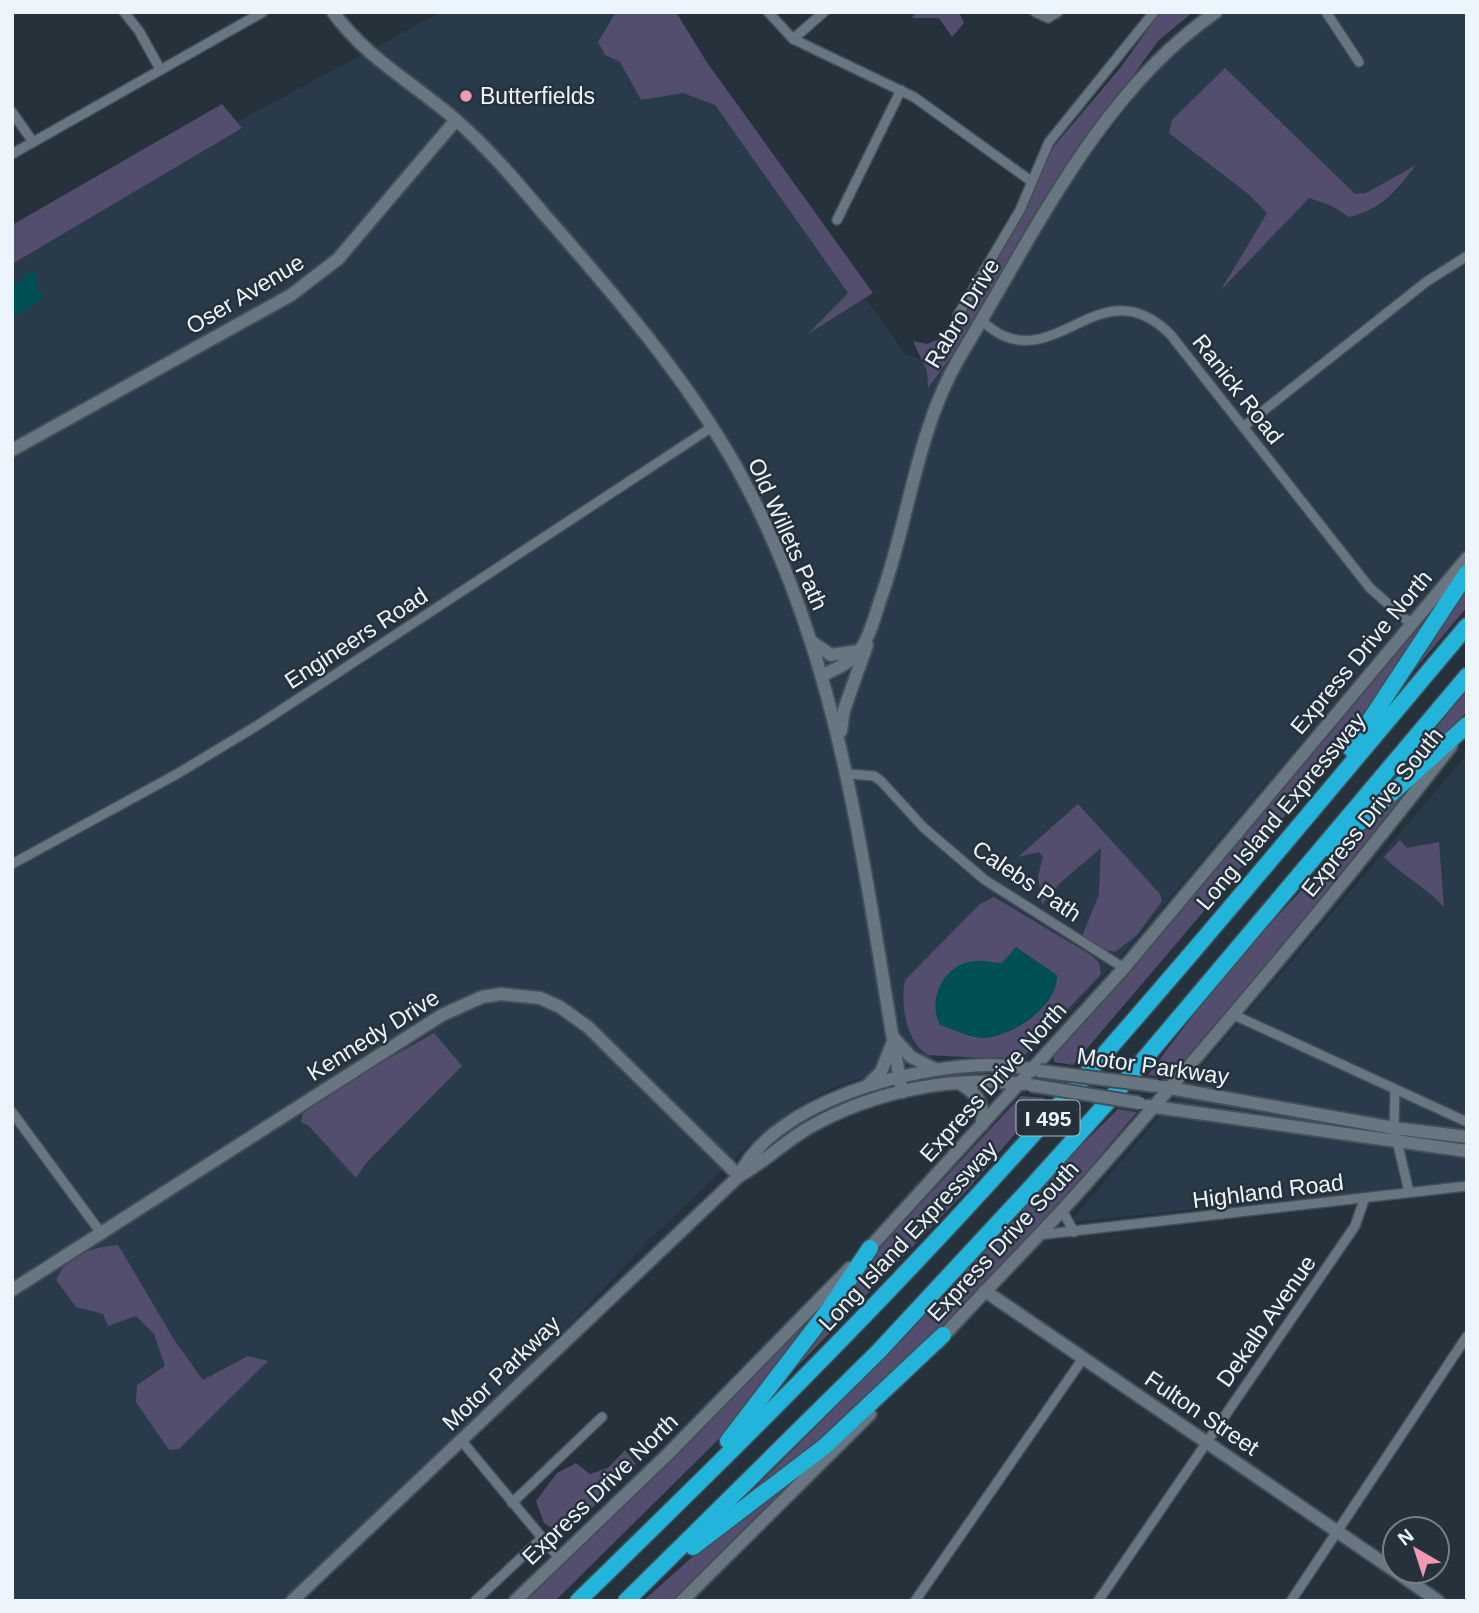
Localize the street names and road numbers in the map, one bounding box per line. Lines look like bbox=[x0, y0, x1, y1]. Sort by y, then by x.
street label: Oser Avenue bbox=[181, 249, 309, 339]
street label: Rabro Drive bbox=[919, 254, 1005, 372]
street label: Ranick Road bbox=[1187, 329, 1289, 449]
street label: Old Willets Path bbox=[743, 454, 833, 614]
street label: Express Drive North bbox=[1285, 565, 1437, 739]
street label: Engineers Road bbox=[280, 582, 432, 694]
street label: Long Island Expressway bbox=[1191, 707, 1371, 915]
street label: Express Drive South bbox=[1296, 722, 1448, 902]
street label: Calebs Path bbox=[968, 835, 1086, 927]
street label: Kennedy Drive bbox=[302, 984, 444, 1086]
street label: Express Drive North bbox=[914, 997, 1072, 1167]
street label: Motor Parkway bbox=[1075, 1042, 1231, 1090]
road number: I 495 bbox=[1016, 1100, 1080, 1136]
street label: Long Island Expressway bbox=[813, 1136, 1003, 1336]
street label: Express Drive South bbox=[922, 1155, 1084, 1327]
street label: Highland Road bbox=[1191, 1169, 1345, 1213]
street label: Dekalb Avenue bbox=[1211, 1250, 1321, 1392]
street label: Motor Parkway bbox=[437, 1310, 566, 1436]
street label: Fulton Street bbox=[1140, 1365, 1264, 1461]
street label: Express Drive North bbox=[517, 1408, 683, 1570]

